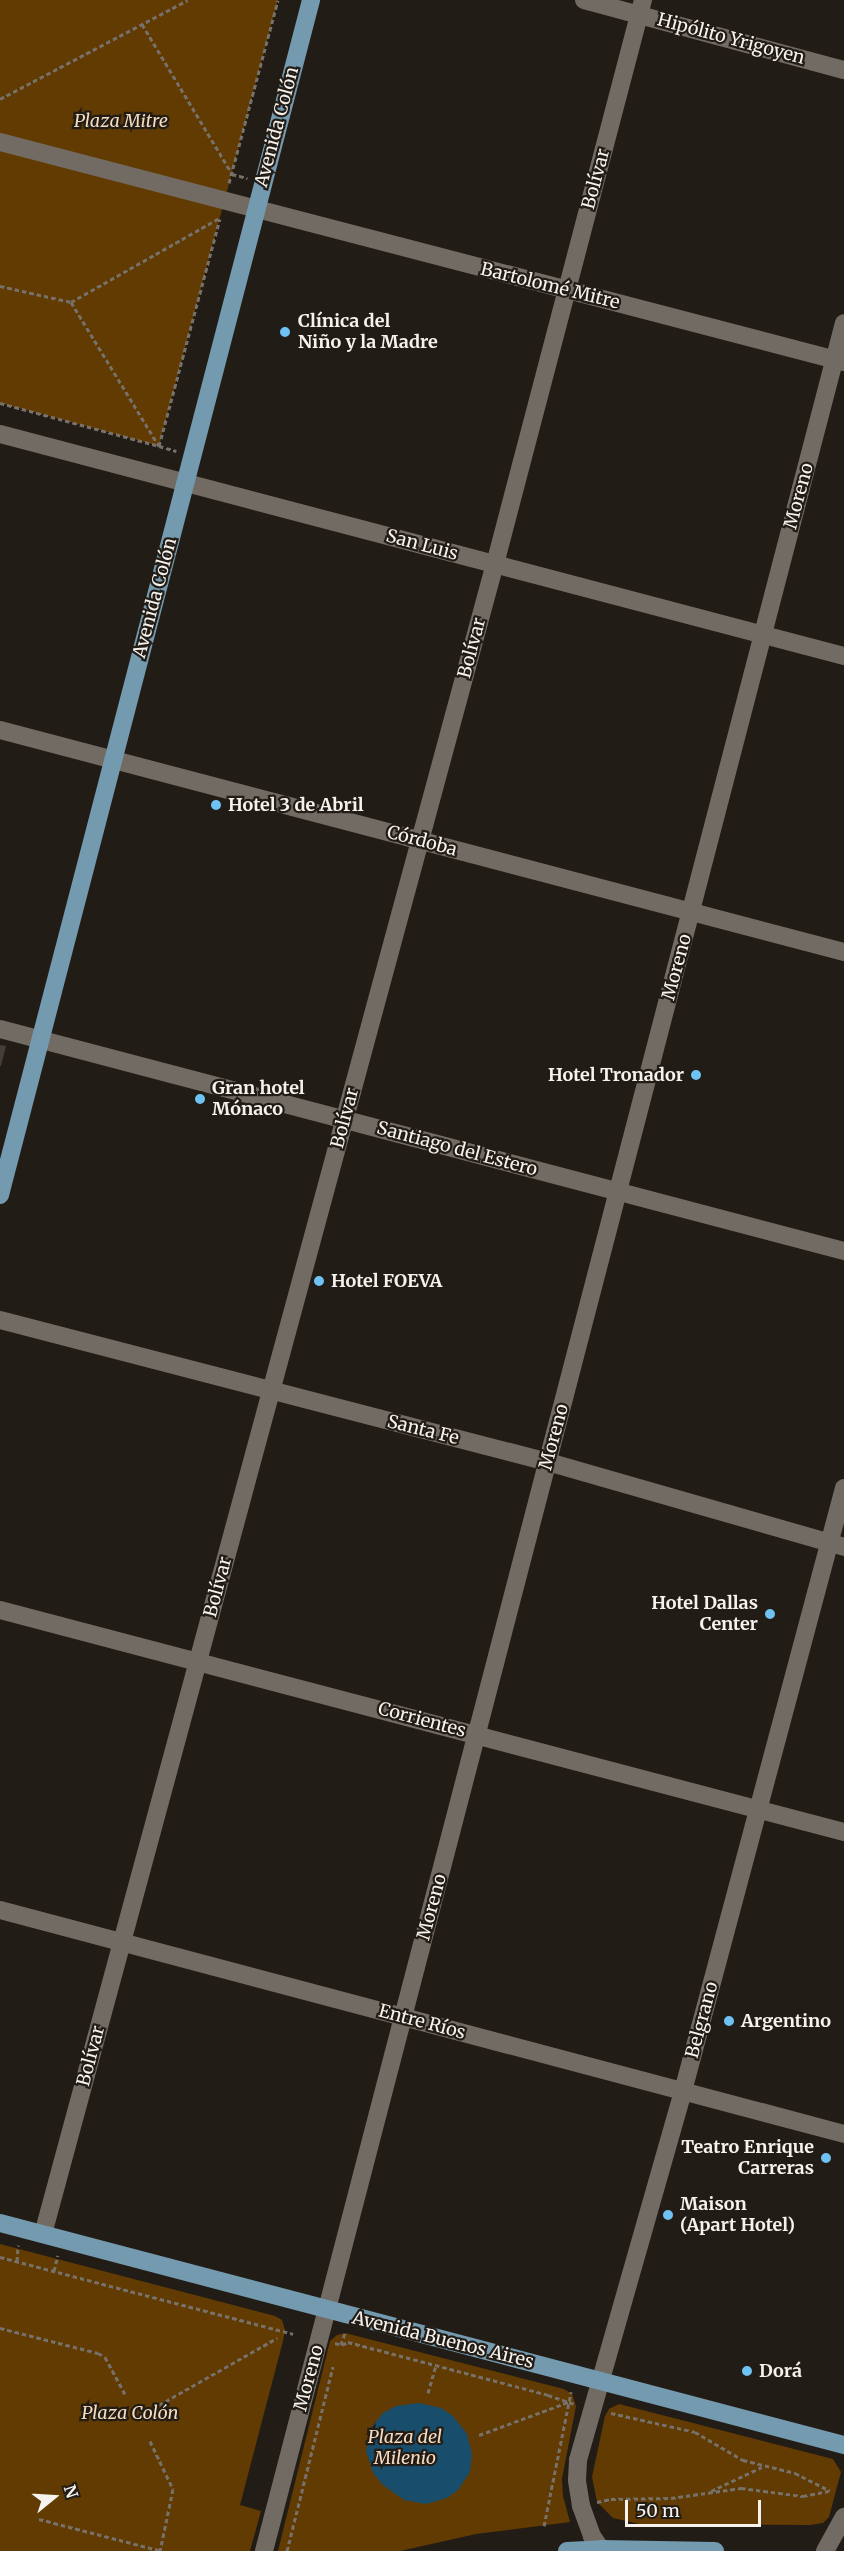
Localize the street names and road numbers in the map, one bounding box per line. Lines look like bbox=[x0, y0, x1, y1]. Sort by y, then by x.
street label: Hipólito Yrigoyen bbox=[655, 9, 807, 69]
street label: Avenida Colón bbox=[251, 65, 303, 189]
street label: Bolívar bbox=[578, 146, 614, 212]
street label: Bartolomé Mitre bbox=[478, 258, 622, 314]
street label: Moreno bbox=[780, 461, 818, 531]
street label: San Luis bbox=[384, 525, 460, 565]
street label: Avenida Colón bbox=[129, 536, 181, 660]
street label: Bolívar bbox=[454, 615, 490, 681]
street label: Córdoba bbox=[385, 821, 459, 861]
street label: Moreno bbox=[658, 932, 696, 1002]
street label: Bolívar bbox=[327, 1085, 363, 1151]
street label: Santiago del Estero bbox=[374, 1117, 540, 1181]
street label: Moreno bbox=[535, 1402, 573, 1472]
street label: Santa Fe bbox=[385, 1411, 461, 1449]
street label: Bolívar bbox=[200, 1554, 236, 1620]
street label: Corrientes bbox=[376, 1698, 468, 1742]
street label: Moreno bbox=[413, 1872, 451, 1942]
street label: Belgrano bbox=[681, 1979, 723, 2061]
street label: Entre Ríos bbox=[376, 2000, 468, 2044]
street label: Bolívar bbox=[73, 2023, 109, 2089]
street label: Avenida Buenos Aires bbox=[350, 2307, 536, 2373]
street label: Moreno bbox=[290, 2343, 328, 2413]

